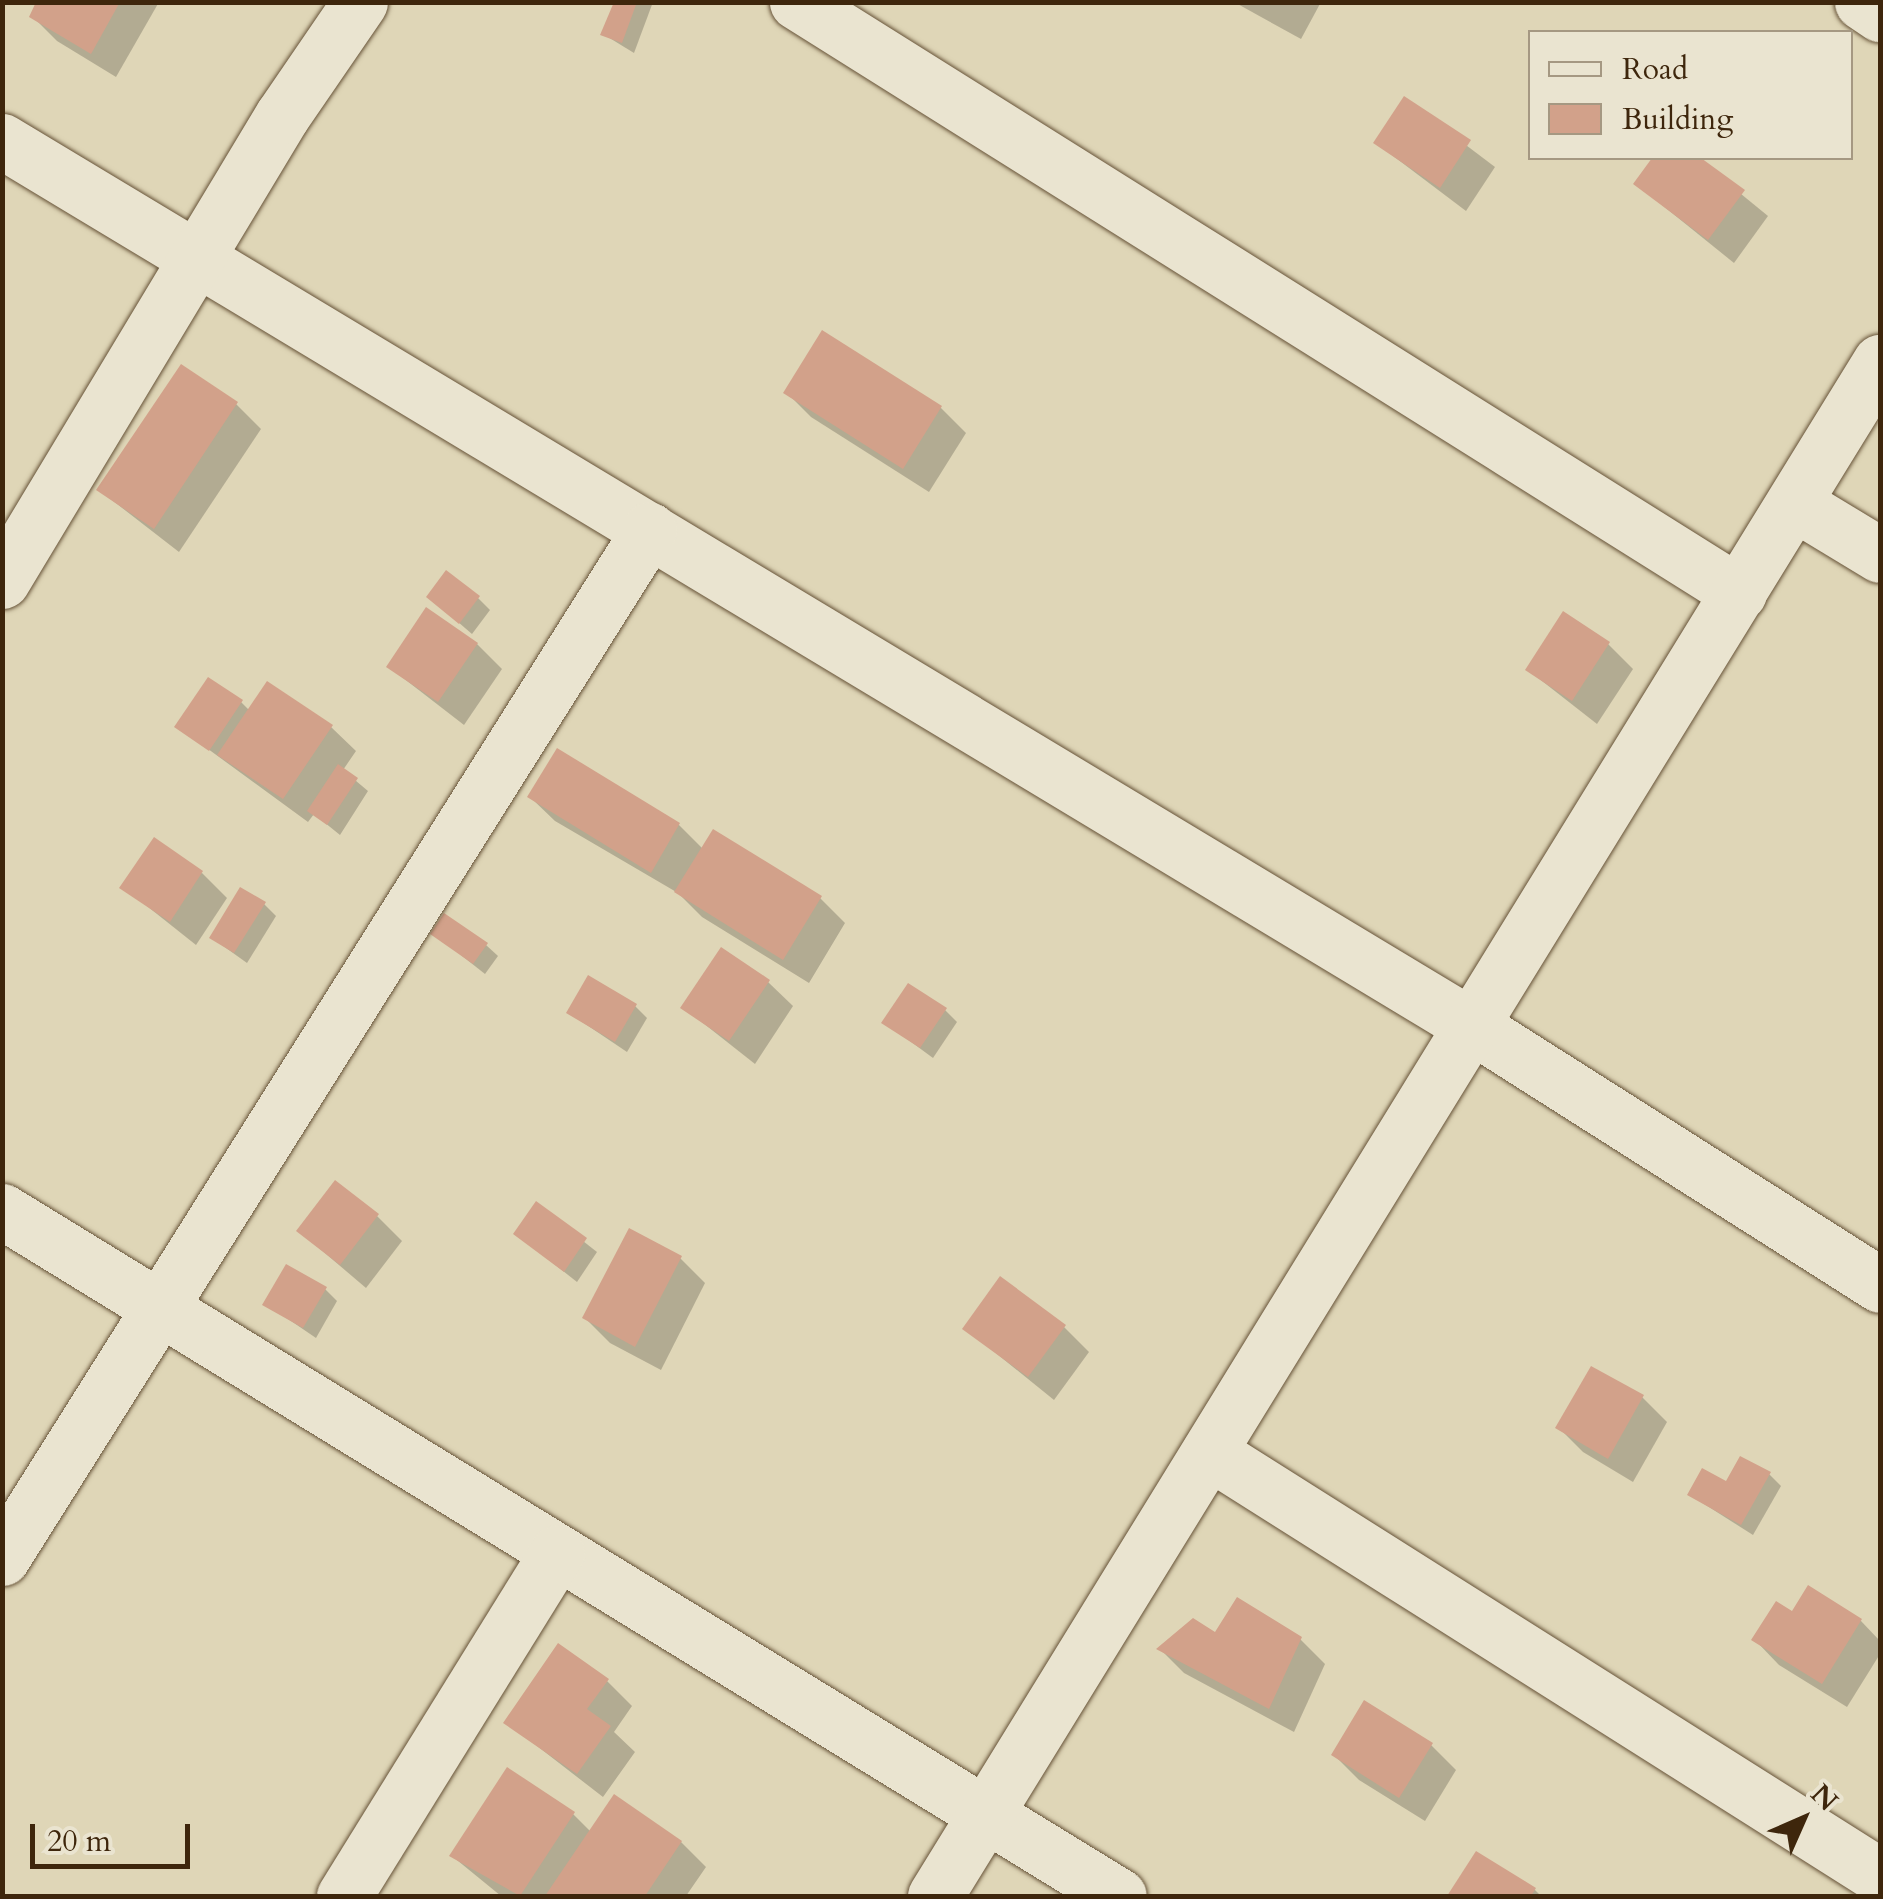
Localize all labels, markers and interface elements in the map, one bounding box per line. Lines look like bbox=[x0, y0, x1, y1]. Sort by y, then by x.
legend bbox=[1528, 30, 1853, 160]
text: Road bbox=[1622, 49, 1688, 90]
text: Building bbox=[1622, 99, 1733, 140]
north arrow bbox=[1753, 1769, 1853, 1869]
text: N bbox=[1802, 1776, 1846, 1820]
scale bar bbox=[35, 1804, 195, 1866]
text: 20 m bbox=[47, 1821, 111, 1862]

